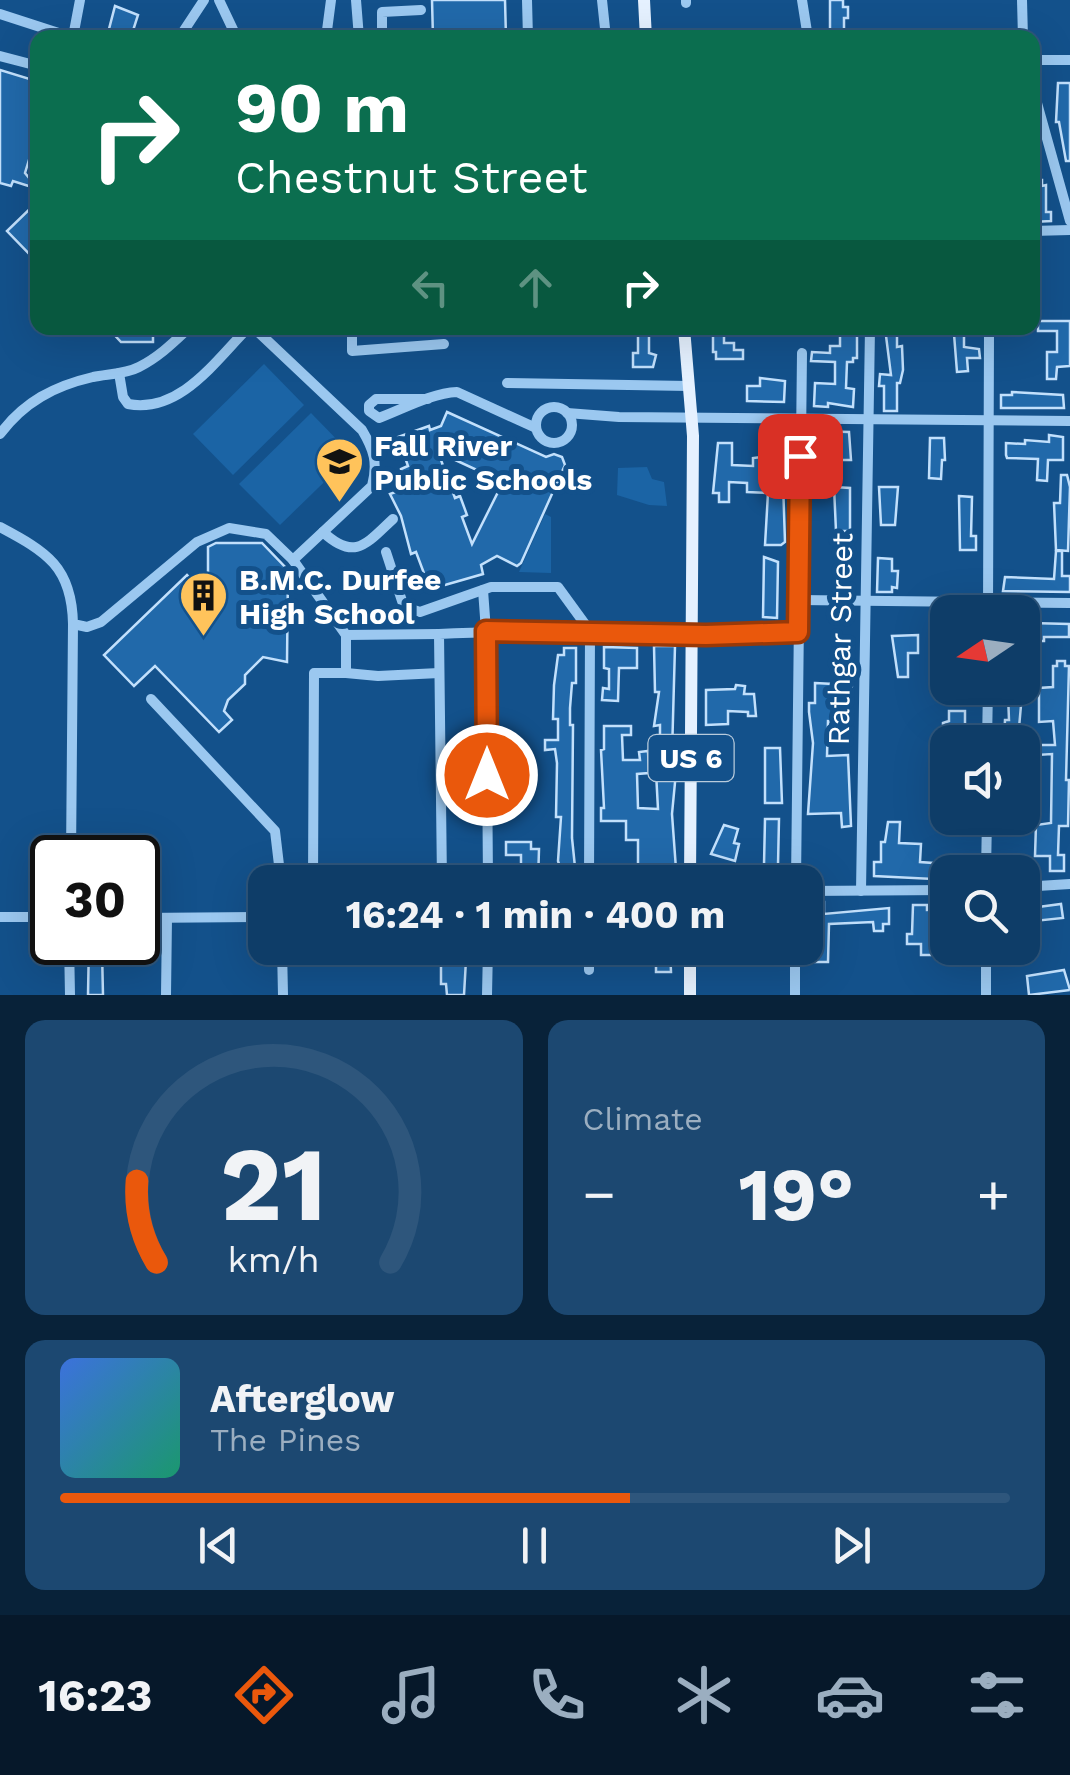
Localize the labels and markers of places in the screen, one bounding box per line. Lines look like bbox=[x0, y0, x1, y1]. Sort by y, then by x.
pin bbox=[758, 414, 843, 499]
place label: Fall River Public Schools bbox=[374, 428, 592, 497]
school or university icon: Fall River Public Schools bbox=[313, 436, 365, 504]
place label: B.M.C. Durfee High School bbox=[239, 562, 442, 631]
building icon: B.M.C. Durfee High School bbox=[178, 570, 230, 638]

